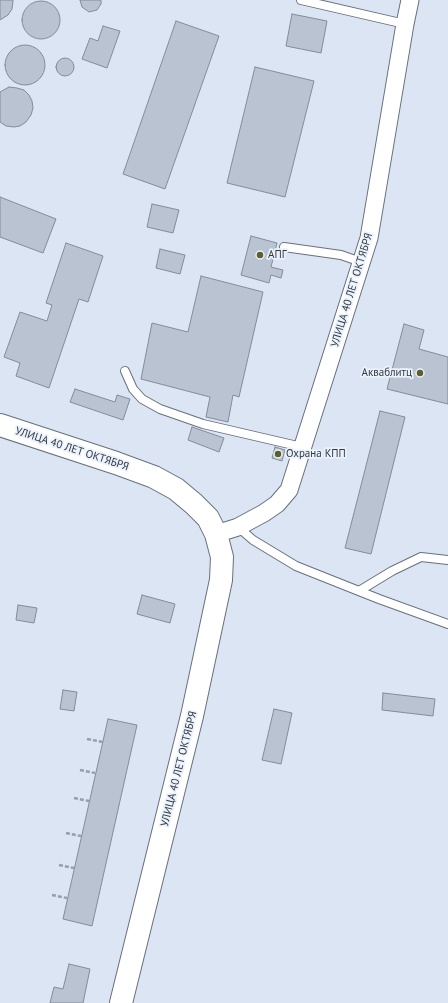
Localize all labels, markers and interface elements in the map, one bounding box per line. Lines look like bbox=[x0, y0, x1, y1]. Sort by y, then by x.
street label: УЛИЦА 40 ЛЕТ ОКТЯБРЯ bbox=[328, 231, 376, 349]
place label: АПГ bbox=[268, 248, 287, 262]
marker: АПГ bbox=[255, 250, 265, 260]
place label: Акваблитц bbox=[362, 366, 412, 380]
marker: Акваблитц bbox=[415, 368, 425, 378]
street label: УЛИЦА 40 ЛЕТ ОКТЯБРЯ bbox=[14, 424, 130, 474]
place label: Охрана КПП bbox=[286, 447, 346, 461]
marker: Охрана КПП bbox=[273, 449, 283, 459]
street label: УЛИЦА 40 ЛЕТ ОКТЯБРЯ bbox=[158, 710, 200, 828]

